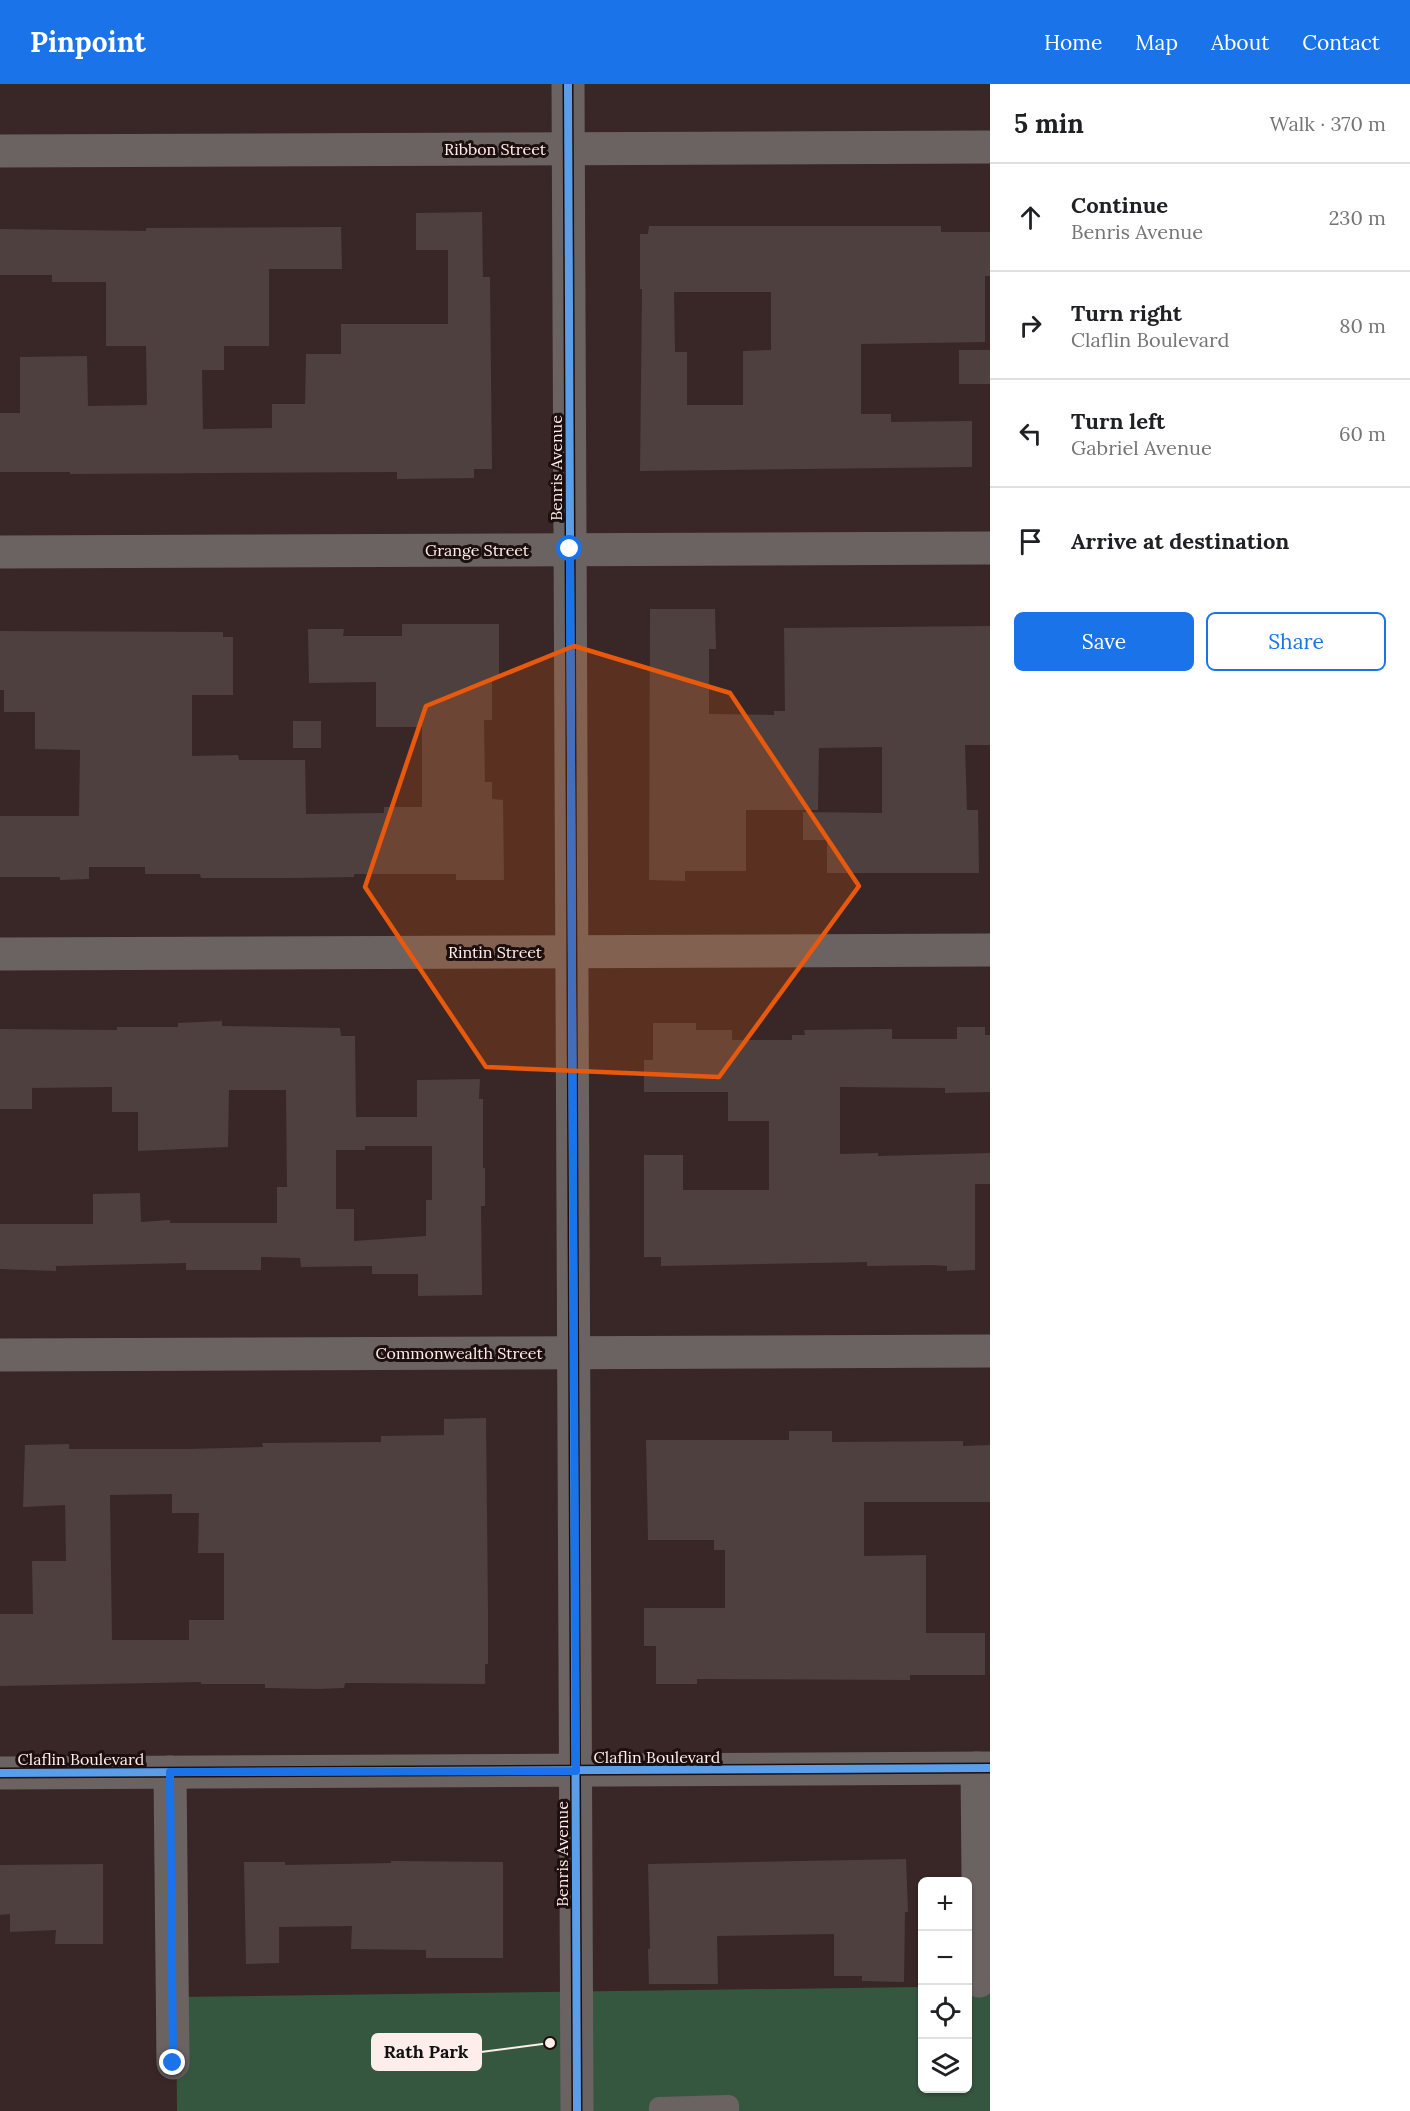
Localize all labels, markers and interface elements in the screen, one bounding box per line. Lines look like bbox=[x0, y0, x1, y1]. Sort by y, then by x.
text: Pinpoint bbox=[30, 24, 146, 60]
text: Home bbox=[1044, 29, 1102, 56]
text: Map bbox=[1135, 29, 1178, 56]
text: About bbox=[1211, 29, 1269, 56]
text: Contact bbox=[1302, 29, 1380, 56]
text: 5 min bbox=[1014, 107, 1084, 140]
text: Walk · 370 m bbox=[1269, 111, 1386, 136]
street label: Ribbon Street bbox=[444, 139, 547, 159]
text: Continue bbox=[1071, 191, 1168, 219]
icon: ahead bbox=[1014, 201, 1047, 234]
text: 230 m bbox=[1329, 205, 1386, 230]
text: Benris Avenue bbox=[1071, 219, 1203, 244]
text: Turn right bbox=[1071, 299, 1182, 327]
icon: right bbox=[1014, 309, 1047, 342]
text: 80 m bbox=[1339, 313, 1386, 338]
text: Claflin Boulevard bbox=[1071, 327, 1229, 352]
text: Turn left bbox=[1071, 407, 1165, 435]
street label: Benris Avenue bbox=[546, 415, 566, 521]
icon: left bbox=[1014, 417, 1047, 450]
text: 60 m bbox=[1339, 421, 1386, 446]
text: Gabriel Avenue bbox=[1071, 435, 1212, 460]
icon: arrive bbox=[1014, 525, 1047, 558]
text: Arrive at destination bbox=[1071, 527, 1289, 555]
route start bbox=[556, 535, 582, 561]
street label: Grange Street bbox=[425, 540, 530, 560]
button: Save bbox=[1014, 612, 1194, 671]
button: Share bbox=[1206, 612, 1386, 671]
street label: Rintin Street bbox=[448, 942, 543, 962]
street label: Commonwealth Street bbox=[375, 1343, 543, 1363]
street label: Claflin Boulevard bbox=[594, 1747, 721, 1767]
street label: Claflin Boulevard bbox=[18, 1749, 145, 1769]
street label: Benris Avenue bbox=[552, 1801, 572, 1907]
map controls bbox=[918, 1877, 972, 2093]
button: + bbox=[918, 1877, 972, 1931]
button: − bbox=[918, 1931, 972, 1985]
button: locate bbox=[918, 1985, 972, 2039]
callout: Rath Park bbox=[372, 2034, 481, 2070]
button: layers bbox=[918, 2039, 972, 2093]
text: Rath Park bbox=[384, 2040, 469, 2063]
route end bbox=[159, 2049, 185, 2075]

